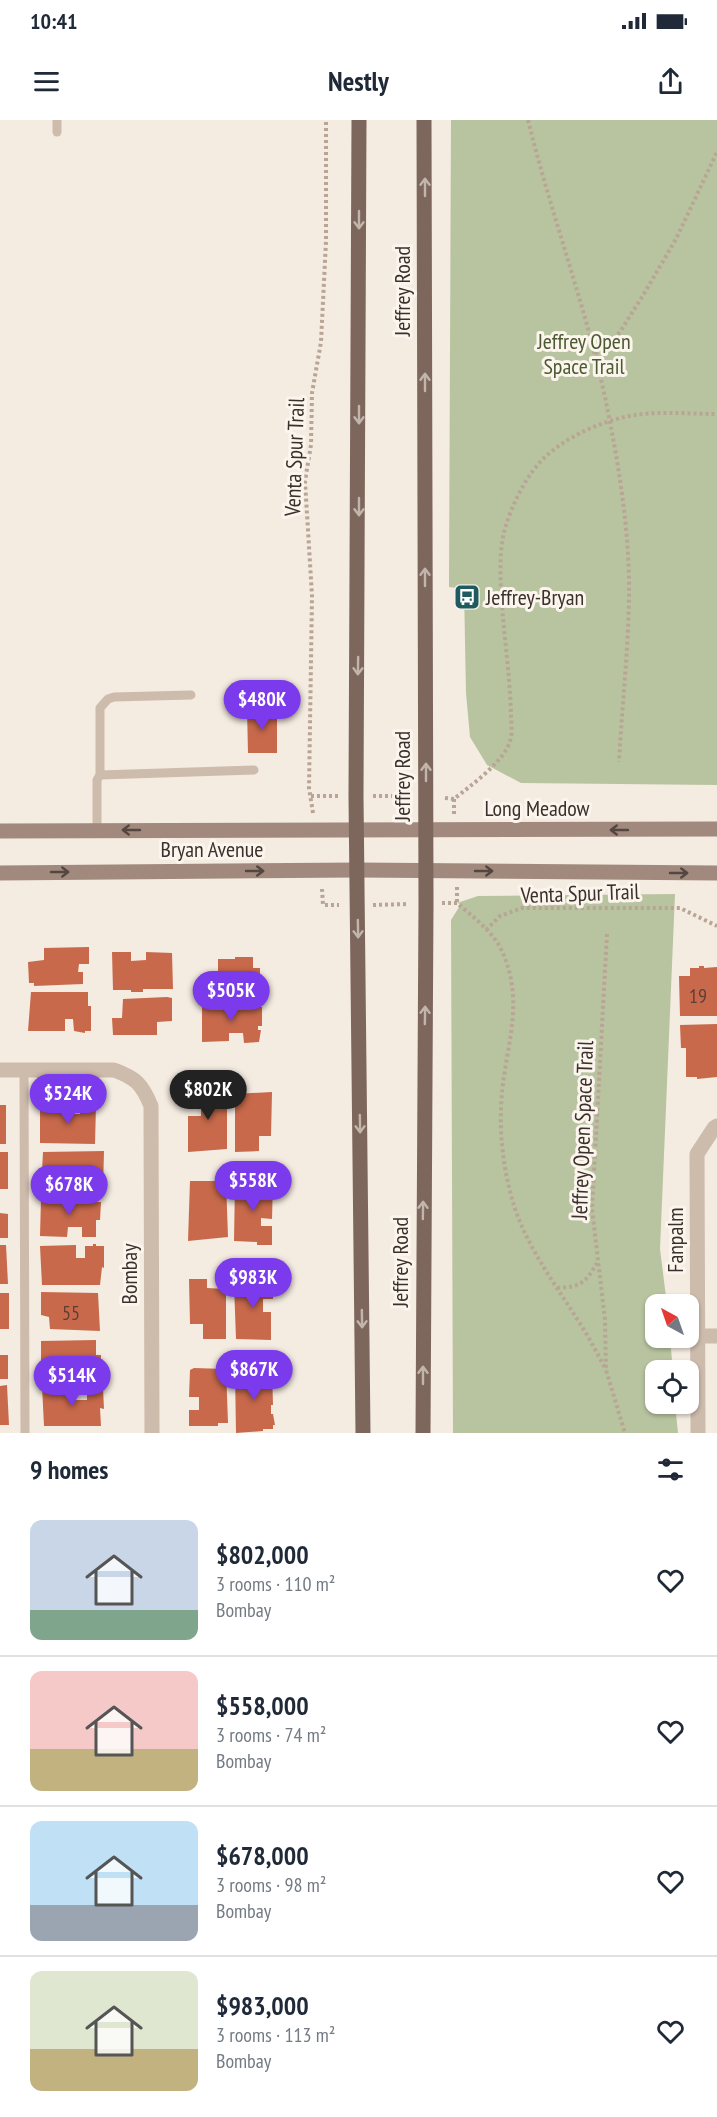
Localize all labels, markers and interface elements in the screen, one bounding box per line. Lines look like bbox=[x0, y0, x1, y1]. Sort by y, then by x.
text: 10:41 bbox=[30, 7, 78, 35]
text: Nestly bbox=[328, 64, 389, 98]
icon: menu bbox=[30, 65, 63, 98]
icon: share bbox=[654, 65, 687, 98]
one-way arrow bbox=[419, 177, 431, 197]
one-way arrow bbox=[353, 210, 365, 230]
street label: Jeffrey Road bbox=[388, 246, 416, 337]
park label: Jeffrey Open Space Trail bbox=[536, 327, 631, 380]
one-way arrow bbox=[419, 372, 431, 392]
street label: Venta Spur Trail bbox=[278, 396, 310, 518]
one-way arrow bbox=[353, 405, 365, 425]
one-way arrow bbox=[353, 497, 365, 517]
one-way arrow bbox=[419, 567, 431, 587]
bus stop icon: Jeffrey-Bryan bbox=[452, 582, 482, 612]
place label: Jeffrey-Bryan bbox=[485, 583, 584, 611]
one-way arrow bbox=[352, 656, 364, 676]
pin: $480K bbox=[220, 680, 304, 731]
text: $480K bbox=[238, 686, 286, 712]
street label: Jeffrey Road bbox=[388, 731, 416, 822]
one-way arrow bbox=[420, 762, 431, 782]
street label: Long Meadow bbox=[484, 794, 590, 822]
one-way arrow bbox=[609, 824, 629, 836]
one-way arrow bbox=[122, 825, 142, 836]
street label: Bryan Avenue bbox=[161, 835, 263, 863]
one-way arrow bbox=[244, 865, 264, 877]
one-way arrow bbox=[473, 865, 493, 877]
one-way arrow bbox=[49, 866, 69, 878]
one-way arrow bbox=[668, 867, 688, 879]
street label: Venta Spur Trail bbox=[519, 877, 641, 909]
one-way arrow bbox=[352, 918, 364, 938]
pin: $505K bbox=[189, 971, 273, 1022]
text: $505K bbox=[207, 977, 255, 1003]
house number: 19 bbox=[689, 983, 707, 1009]
one-way arrow bbox=[419, 1005, 431, 1025]
street label: Jeffrey Open Space Trail bbox=[565, 1039, 599, 1221]
pin: $802K bbox=[166, 1070, 250, 1121]
pin: $524K bbox=[26, 1074, 110, 1125]
text: $802K bbox=[184, 1076, 232, 1102]
text: $524K bbox=[44, 1080, 92, 1106]
one-way arrow bbox=[354, 1113, 366, 1133]
pin: $558K bbox=[211, 1161, 295, 1212]
pin: $678K bbox=[27, 1165, 111, 1216]
text: $558K bbox=[229, 1167, 277, 1193]
text: $678K bbox=[45, 1171, 93, 1197]
one-way arrow bbox=[417, 1200, 429, 1220]
street label: Fanpalm bbox=[661, 1207, 689, 1273]
street label: Jeffrey Road bbox=[386, 1217, 414, 1308]
street label: Bombay bbox=[115, 1243, 143, 1304]
pin: $983K bbox=[211, 1258, 295, 1309]
text: $983K bbox=[229, 1264, 277, 1290]
north arrow bbox=[645, 1294, 699, 1348]
map controls bbox=[645, 1294, 699, 1414]
house number: 55 bbox=[62, 1300, 80, 1326]
one-way arrow bbox=[356, 1308, 368, 1328]
pin: $867K bbox=[212, 1350, 296, 1401]
pin: $514K bbox=[30, 1356, 114, 1407]
text: $867K bbox=[230, 1356, 278, 1382]
button: locate bbox=[645, 1360, 699, 1414]
text: $514K bbox=[48, 1362, 96, 1388]
one-way arrow bbox=[417, 1365, 429, 1385]
text: 9 homes bbox=[30, 1453, 108, 1486]
icon: filters bbox=[654, 1453, 687, 1486]
text: $802,000 bbox=[216, 1538, 309, 1571]
icon: home bbox=[78, 1544, 150, 1616]
icon: heart bbox=[654, 1564, 687, 1597]
text: 3 rooms · 110 m² bbox=[216, 1571, 335, 1597]
text: Bombay bbox=[216, 1597, 271, 1623]
text: $558,000 bbox=[216, 1689, 309, 1722]
icon: home bbox=[78, 1695, 150, 1767]
icon: heart bbox=[654, 1715, 687, 1748]
text: 3 rooms · 74 m² bbox=[216, 1722, 326, 1748]
text: Bombay bbox=[216, 1748, 271, 1774]
text: $678,000 bbox=[216, 1839, 309, 1872]
icon: home bbox=[78, 1845, 150, 1917]
icon: heart bbox=[654, 1865, 687, 1898]
text: 3 rooms · 98 m² bbox=[216, 1872, 326, 1898]
text: Bombay bbox=[216, 1898, 271, 1924]
text: $983,000 bbox=[216, 1989, 309, 2022]
icon: home bbox=[78, 1995, 150, 2067]
icon: heart bbox=[654, 2015, 687, 2048]
text: 3 rooms · 113 m² bbox=[216, 2022, 335, 2048]
text: Bombay bbox=[216, 2048, 271, 2074]

